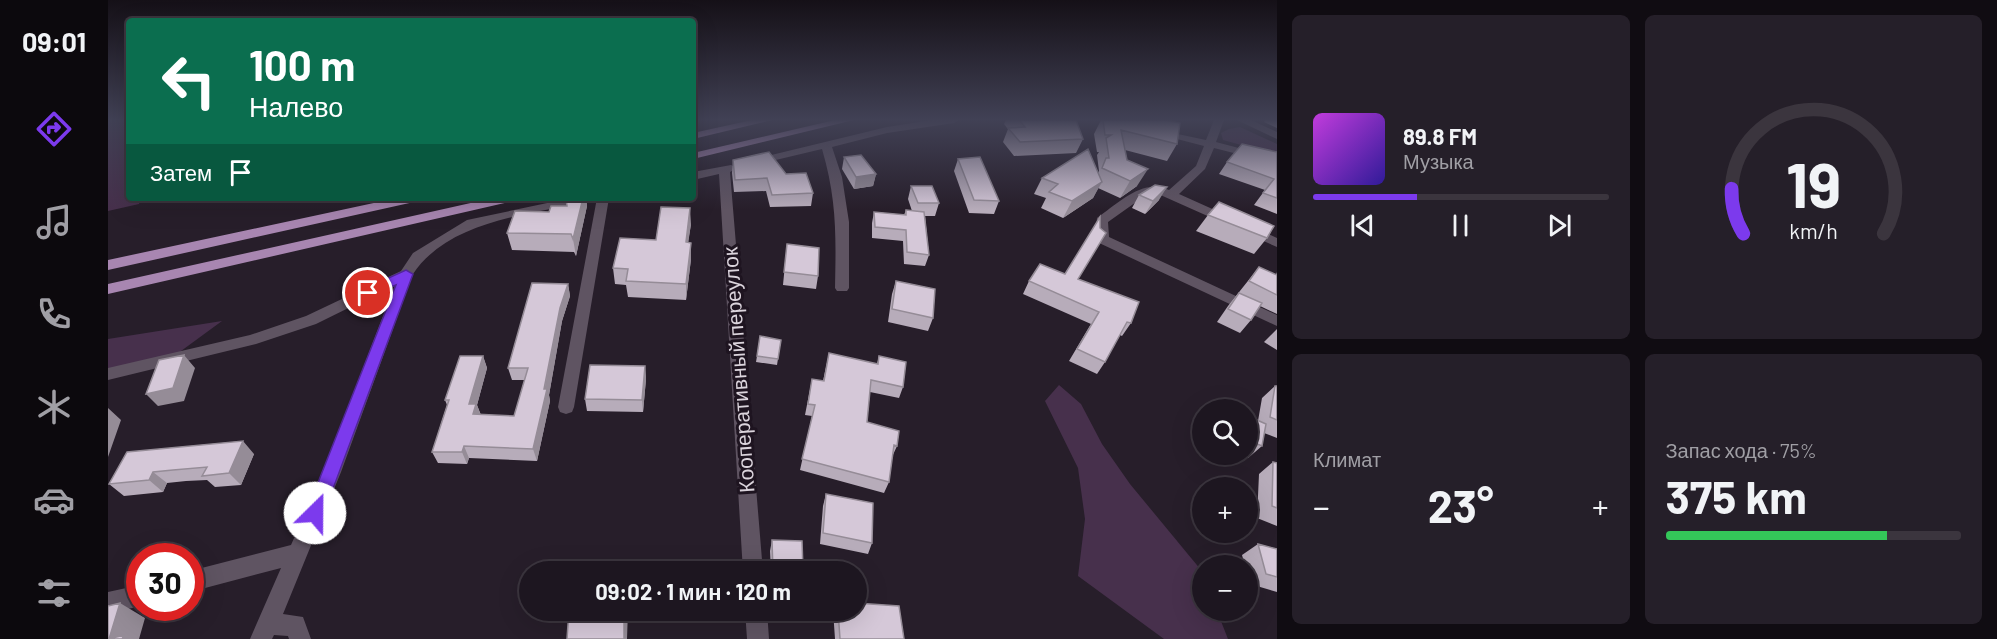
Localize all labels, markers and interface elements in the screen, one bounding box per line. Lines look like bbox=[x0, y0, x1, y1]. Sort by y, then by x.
text: 09:01 bbox=[22, 25, 86, 57]
text: 100 m bbox=[249, 39, 355, 89]
icon: left bbox=[150, 42, 228, 120]
text: Налево bbox=[249, 90, 343, 122]
icon: directions bbox=[33, 108, 75, 150]
text: 89.8 FM bbox=[1403, 123, 1477, 149]
text: 19 bbox=[1786, 146, 1841, 220]
text: Музыка bbox=[1403, 149, 1474, 173]
icon: arrive bbox=[224, 156, 257, 189]
text: Затем bbox=[150, 159, 212, 185]
icon: music bbox=[33, 201, 75, 243]
icon: previous bbox=[1346, 209, 1379, 242]
icon: pause bbox=[1444, 209, 1477, 242]
icon: next bbox=[1543, 209, 1576, 242]
text: km/h bbox=[1789, 219, 1838, 244]
street label: Кооперативный переулок bbox=[716, 246, 759, 494]
pin bbox=[342, 267, 393, 318]
icon: arrive bbox=[351, 276, 384, 309]
icon: phone bbox=[33, 293, 75, 335]
icon: climate bbox=[33, 386, 75, 428]
map controls bbox=[1192, 399, 1258, 621]
button: search bbox=[1192, 399, 1258, 465]
text: Запас хода · 75% bbox=[1666, 438, 1817, 462]
text: Климат bbox=[1313, 447, 1381, 471]
text: 375 km bbox=[1666, 469, 1807, 523]
button: + bbox=[1192, 477, 1258, 543]
text: 23° bbox=[1428, 478, 1494, 532]
icon: car bbox=[33, 479, 75, 521]
position arrow bbox=[283, 481, 347, 545]
text: − bbox=[1313, 486, 1330, 526]
text: + bbox=[1592, 486, 1608, 526]
speed limit sign: 30 bbox=[126, 543, 204, 621]
button: − bbox=[1192, 555, 1258, 621]
icon: filters bbox=[33, 572, 75, 614]
text: 09:02 · 1 мин · 120 m bbox=[595, 578, 791, 604]

